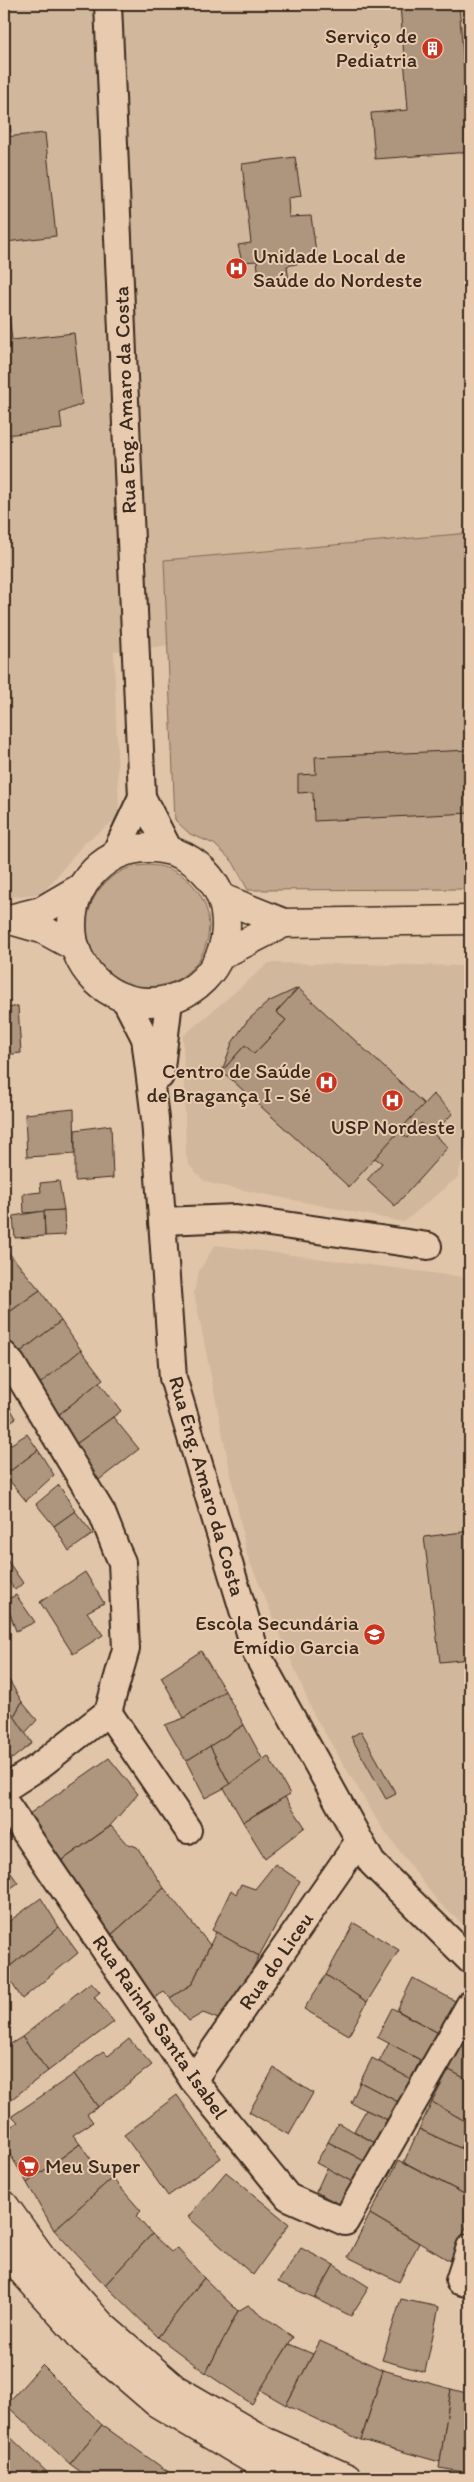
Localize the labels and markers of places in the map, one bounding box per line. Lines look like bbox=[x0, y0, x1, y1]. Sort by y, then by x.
place label: Serviço de Pediatria bbox=[325, 23, 417, 72]
building icon: Serviço de Pediatria bbox=[421, 36, 445, 60]
place label: Unidade Local de Saúde do Nordeste bbox=[253, 243, 422, 292]
hospital icon: Unidade Local de Saúde do Nordeste bbox=[225, 256, 249, 280]
place label: Centro de Saúde de Bragança I - Sé bbox=[146, 1058, 311, 1107]
hospital icon: Centro de Saúde de Bragança I - Sé bbox=[315, 1071, 339, 1095]
hospital icon: USP Nordeste bbox=[381, 1088, 405, 1112]
place label: USP Nordeste bbox=[331, 1114, 455, 1139]
place label: Escola Secundária Emídio Garcia bbox=[195, 1610, 359, 1659]
school or university icon: Escola Secundária Emídio Garcia bbox=[363, 1623, 387, 1647]
place label: Meu Super bbox=[45, 2153, 140, 2178]
supermarket icon: Meu Super bbox=[17, 2154, 41, 2178]

